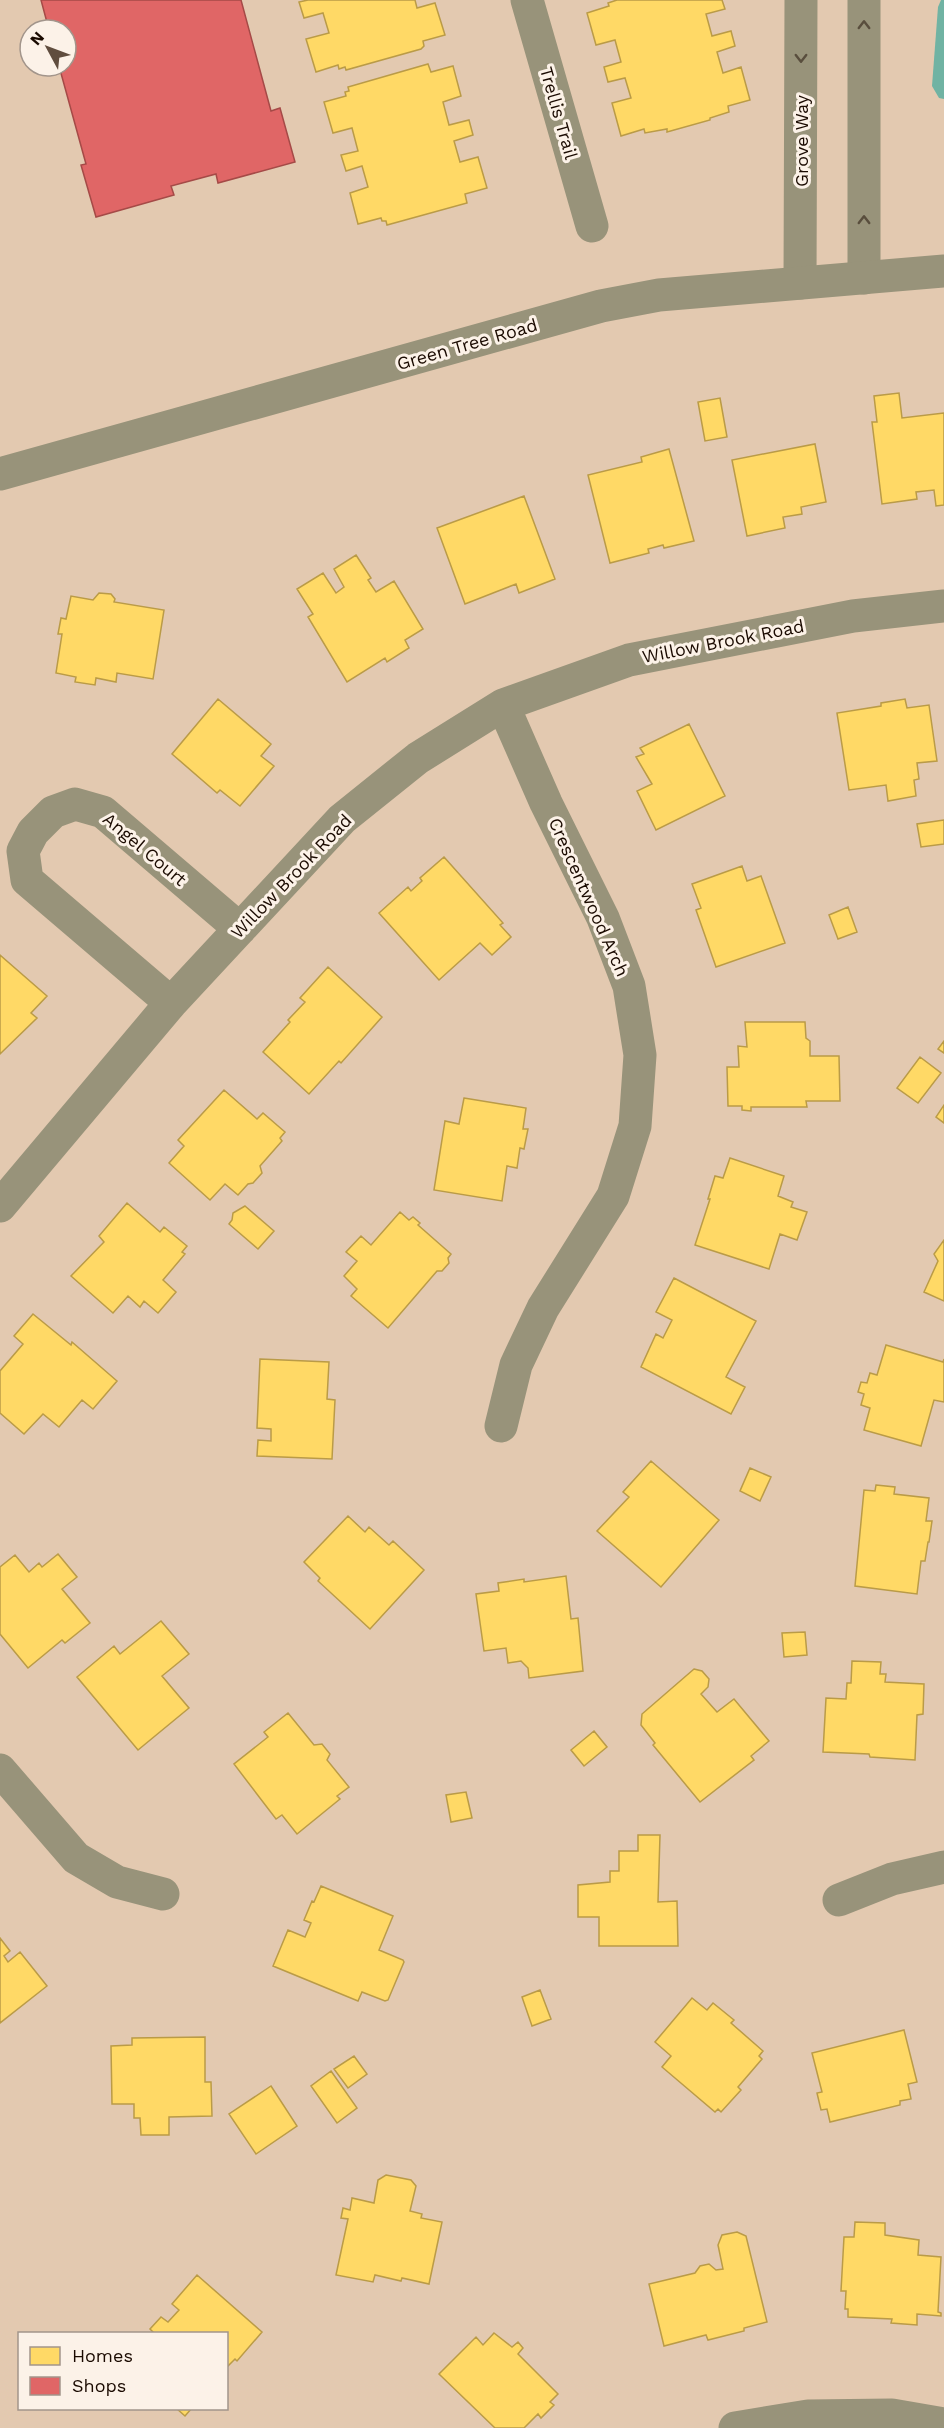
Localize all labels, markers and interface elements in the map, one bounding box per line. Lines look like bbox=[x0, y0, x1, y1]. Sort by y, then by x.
north arrow bbox=[18, 18, 78, 78]
one-way arrow bbox=[858, 20, 870, 29]
text: N bbox=[26, 28, 48, 49]
one-way arrow bbox=[795, 54, 807, 63]
street label: Trellis Trail bbox=[536, 64, 582, 162]
street label: Grove Way bbox=[791, 94, 812, 187]
one-way arrow bbox=[858, 215, 870, 224]
street label: Green Tree Road bbox=[394, 314, 540, 374]
street label: Willow Brook Road bbox=[640, 615, 806, 667]
street label: Angel Court bbox=[99, 808, 191, 890]
street label: Willow Brook Road bbox=[226, 809, 356, 943]
street label: Crescentwood Arch bbox=[545, 814, 633, 980]
legend bbox=[18, 2332, 228, 2410]
text: Homes bbox=[72, 2345, 133, 2366]
text: Shops bbox=[72, 2375, 126, 2396]

